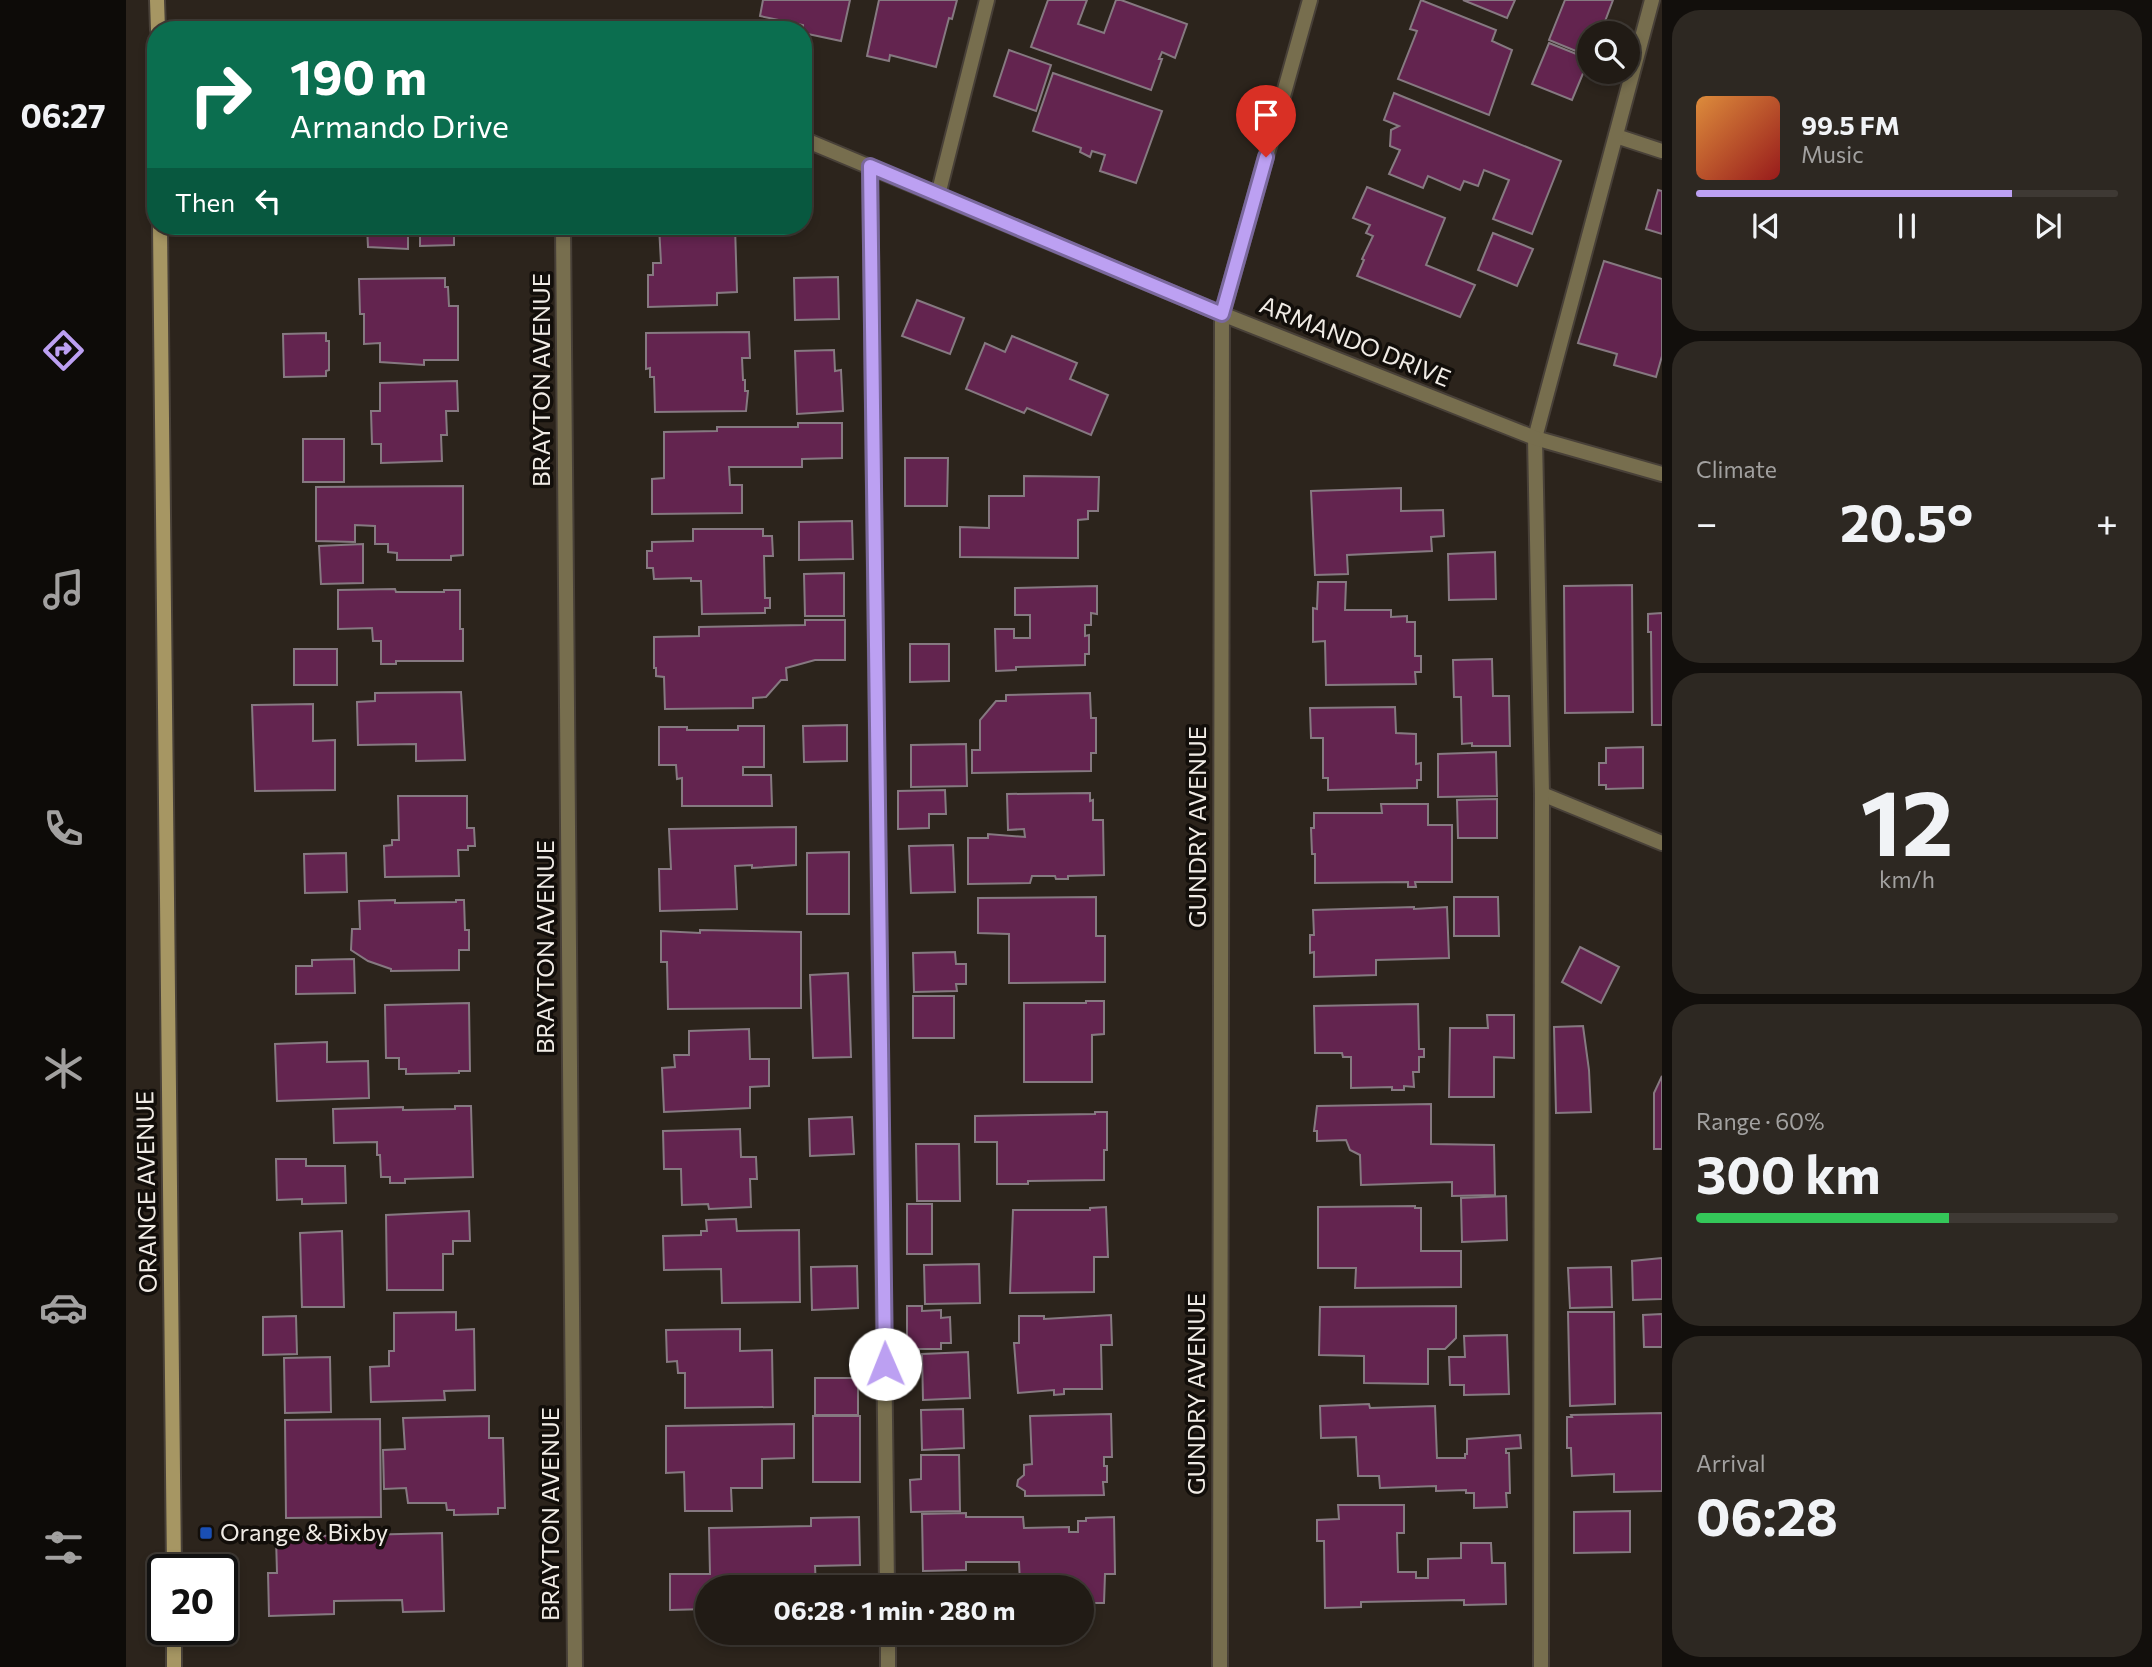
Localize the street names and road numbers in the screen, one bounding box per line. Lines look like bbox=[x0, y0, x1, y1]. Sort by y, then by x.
street label: BRAYTON AVENUE bbox=[526, 273, 555, 487]
street label: ARMANDO DRIVE bbox=[1256, 289, 1455, 392]
street label: GUNDRY AVENUE bbox=[1182, 726, 1211, 928]
street label: BRAYTON AVENUE bbox=[530, 840, 559, 1054]
street label: ORANGE AVENUE bbox=[129, 1091, 162, 1293]
street label: GUNDRY AVENUE bbox=[1181, 1293, 1210, 1495]
street label: BRAYTON AVENUE bbox=[535, 1407, 564, 1621]

